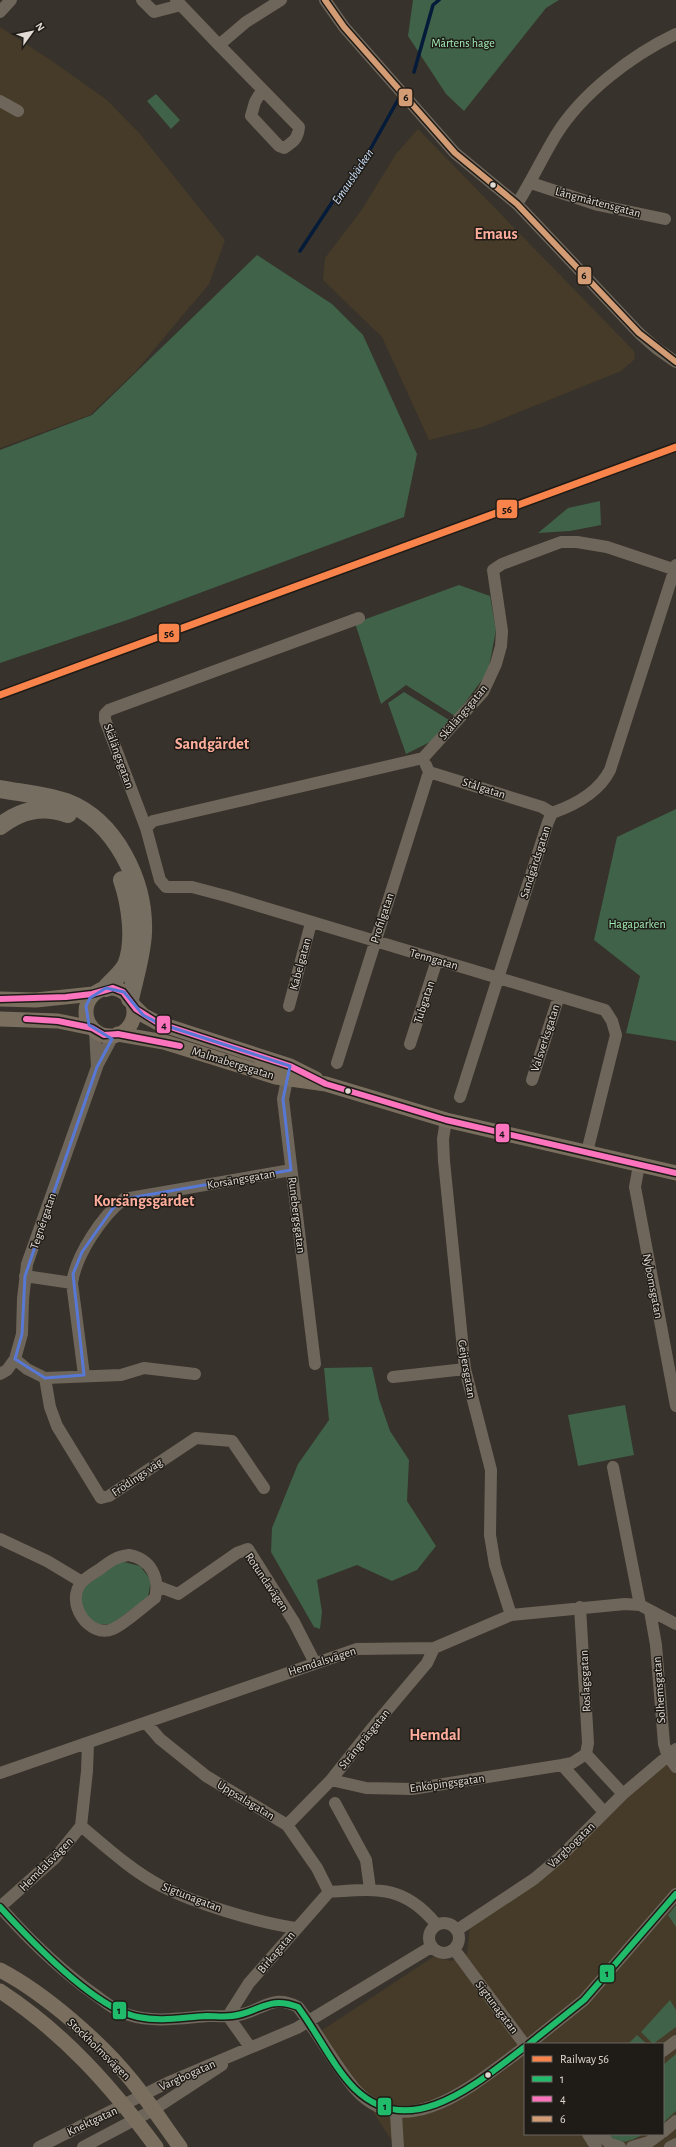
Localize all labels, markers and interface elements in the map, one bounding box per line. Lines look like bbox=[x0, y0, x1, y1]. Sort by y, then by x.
north arrow bbox=[12, 12, 52, 52]
text: N bbox=[33, 21, 47, 33]
park label: Mårtens hage bbox=[431, 37, 495, 49]
line badge: 6 bbox=[398, 88, 413, 107]
text: 6 bbox=[403, 92, 409, 103]
water label: Emausbäcken bbox=[330, 147, 376, 207]
unlabelled marker bbox=[488, 180, 498, 190]
street label: Långmårtensgatan bbox=[554, 185, 642, 219]
district label: Emaus bbox=[474, 226, 518, 242]
line badge: 6 bbox=[577, 266, 592, 285]
text: 6 bbox=[581, 270, 587, 281]
line badge: 56 bbox=[496, 499, 518, 519]
text: 56 bbox=[502, 504, 512, 515]
line badge: 56 bbox=[158, 623, 180, 643]
text: 56 bbox=[164, 628, 174, 639]
street label: Skälängsgatan bbox=[437, 682, 489, 742]
street label: Skälängsgatan bbox=[102, 722, 136, 790]
district label: Sandgärdet bbox=[175, 736, 250, 752]
street label: Stålgatan bbox=[461, 775, 507, 801]
street label: Sandgärdsgatan bbox=[518, 824, 552, 900]
street label: Profilgatan bbox=[368, 891, 396, 945]
park label: Hagaparken bbox=[608, 918, 666, 930]
street label: Kabelgatan bbox=[287, 937, 313, 991]
street label: Tenngatan bbox=[409, 946, 459, 972]
street label: Tubgatan bbox=[412, 979, 436, 1025]
street label: Valsverksgatan bbox=[528, 1003, 562, 1073]
line badge: 4 bbox=[156, 1015, 171, 1034]
text: 4 bbox=[161, 1020, 167, 1031]
street label: Malmabergsgatan bbox=[190, 1045, 276, 1081]
unlabelled marker bbox=[343, 1086, 353, 1096]
line badge: 4 bbox=[495, 1123, 510, 1143]
text: 4 bbox=[499, 1128, 505, 1139]
street label: Korsängsgatan bbox=[206, 1167, 276, 1191]
street label: Runebergsgatan bbox=[286, 1176, 308, 1254]
street label: Tegnérgatan bbox=[28, 1191, 58, 1251]
district label: Korsängsgärdet bbox=[93, 1193, 195, 1209]
street label: Nybomsgatan bbox=[640, 1253, 665, 1320]
street label: Geijersgatan bbox=[455, 1339, 478, 1399]
street label: Frödings väg bbox=[109, 1456, 165, 1498]
street label: Rotundavägen bbox=[243, 1551, 291, 1613]
street label: Hemdalsvägen bbox=[287, 1644, 357, 1678]
street label: Roslagsgatan bbox=[577, 1650, 593, 1712]
street label: Solhemsgatan bbox=[651, 1656, 667, 1724]
street label: Strängnäsgatan bbox=[336, 1707, 392, 1771]
district label: Hemdal bbox=[409, 1727, 461, 1743]
street label: Enköpingsgatan bbox=[409, 1772, 485, 1794]
street label: Uppsalagatan bbox=[215, 1778, 277, 1822]
street label: Vargbogatan bbox=[545, 1820, 597, 1870]
street label: Hemdalsvägen bbox=[17, 1835, 75, 1893]
street label: Sigtunagatan bbox=[161, 1880, 223, 1914]
street label: Birkagatan bbox=[255, 1929, 297, 1975]
line badge: 1 bbox=[599, 1964, 615, 1983]
text: 1 bbox=[605, 1968, 609, 1979]
street label: Sigtunagatan bbox=[473, 1978, 521, 2036]
line badge: 1 bbox=[112, 2001, 127, 2020]
text: 1 bbox=[117, 2005, 121, 2016]
street label: Stockholmsvägen bbox=[65, 2016, 133, 2082]
legend bbox=[524, 2043, 664, 2135]
text: Railway 56 bbox=[560, 2053, 609, 2066]
street label: Vargbogatan bbox=[157, 2057, 217, 2093]
unlabelled marker bbox=[483, 2070, 493, 2080]
text: 1 bbox=[560, 2073, 564, 2085]
text: 4 bbox=[560, 2093, 566, 2105]
line badge: 1 bbox=[377, 2097, 392, 2116]
text: 1 bbox=[383, 2101, 387, 2112]
street label: Knektgatan bbox=[65, 2104, 119, 2138]
text: 6 bbox=[560, 2113, 566, 2125]

